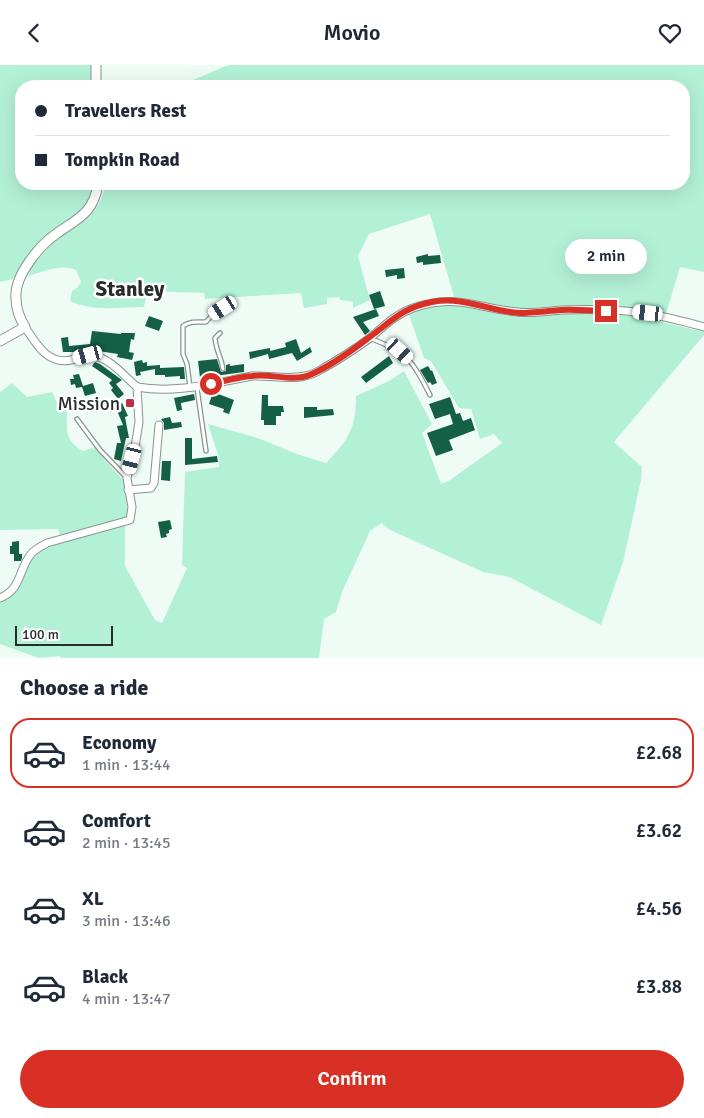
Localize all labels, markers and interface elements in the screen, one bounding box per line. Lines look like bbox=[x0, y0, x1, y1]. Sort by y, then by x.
icon: back bbox=[20, 19, 48, 47]
text: Movio bbox=[324, 19, 381, 46]
icon: heart bbox=[656, 19, 684, 47]
text: Travellers Rest bbox=[65, 99, 186, 123]
text: Tompkin Road bbox=[65, 148, 180, 172]
callout: 2 min bbox=[565, 239, 647, 273]
text: 2 min bbox=[587, 246, 625, 266]
district label: Stanley bbox=[96, 276, 165, 302]
car bbox=[206, 294, 239, 322]
route end bbox=[595, 300, 617, 322]
car bbox=[632, 304, 663, 322]
car bbox=[383, 335, 416, 367]
car bbox=[71, 344, 104, 366]
route start bbox=[200, 373, 222, 395]
place label: Mission bbox=[57, 392, 120, 416]
marker: Mission bbox=[124, 397, 136, 409]
car bbox=[121, 443, 142, 475]
scale bar bbox=[15, 623, 112, 646]
text: 100 m bbox=[22, 626, 59, 643]
text: Choose a ride bbox=[20, 674, 148, 701]
icon: car bbox=[22, 731, 67, 776]
text: Economy bbox=[82, 731, 156, 755]
text: £2.68 bbox=[636, 741, 682, 765]
text: 1 min · 13:44 bbox=[82, 755, 171, 775]
icon: car bbox=[22, 809, 67, 854]
text: Comfort bbox=[82, 809, 151, 833]
text: £3.62 bbox=[636, 819, 682, 843]
text: 2 min · 13:45 bbox=[82, 833, 171, 853]
icon: car bbox=[22, 887, 67, 932]
text: XL bbox=[82, 887, 104, 911]
text: £4.56 bbox=[636, 897, 682, 921]
text: 3 min · 13:46 bbox=[82, 911, 171, 931]
icon: car bbox=[22, 965, 67, 1010]
text: Black bbox=[82, 965, 128, 989]
text: £3.88 bbox=[636, 975, 682, 999]
text: 4 min · 13:47 bbox=[82, 989, 171, 1009]
button: Confirm bbox=[20, 1050, 684, 1108]

